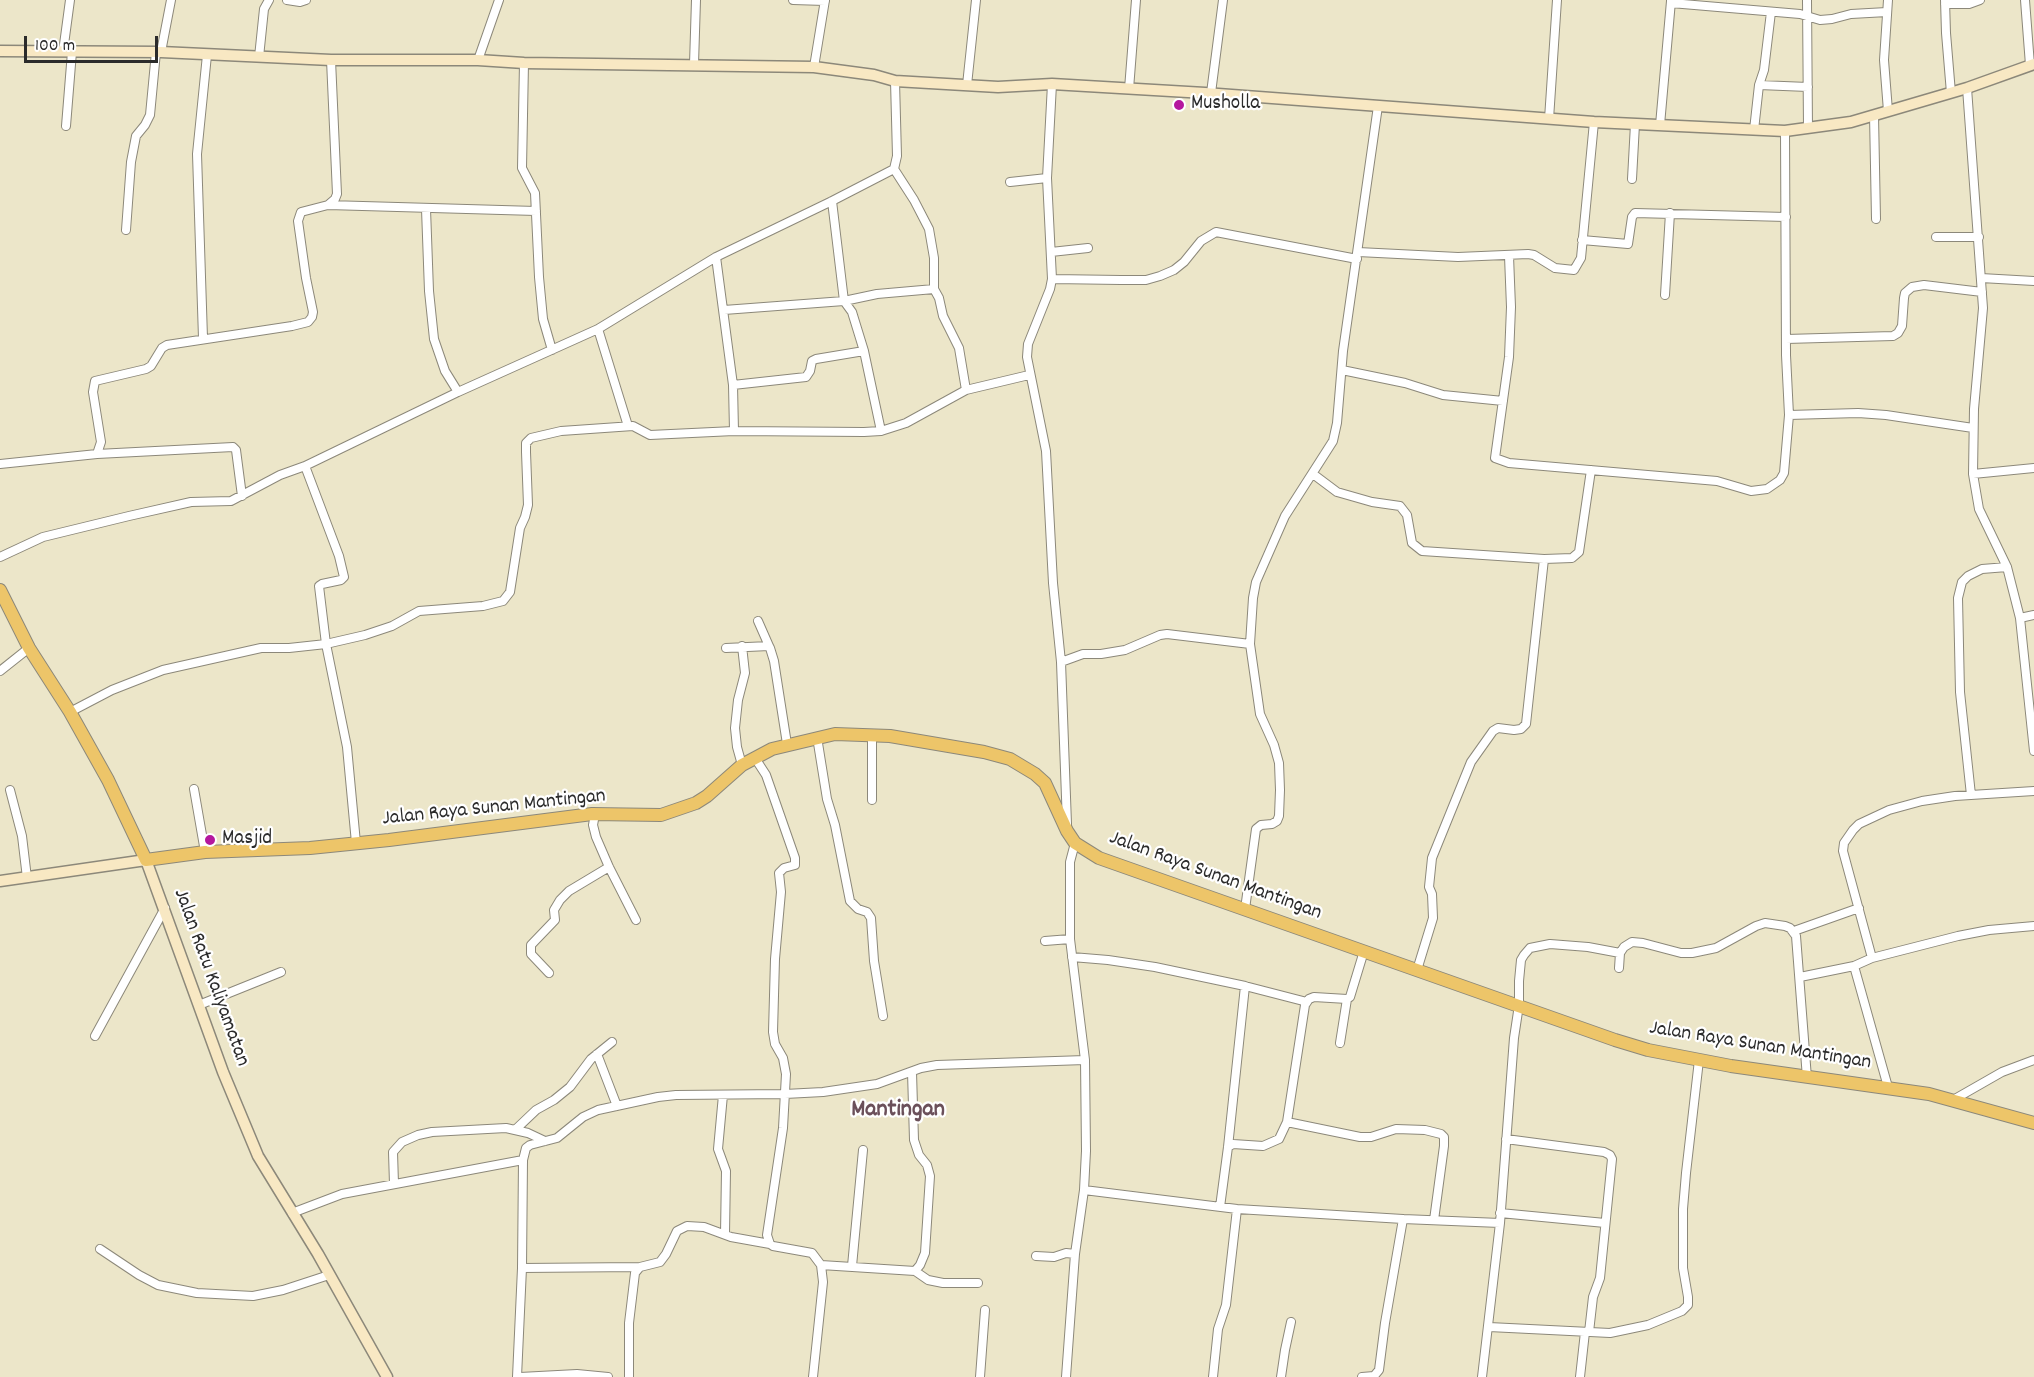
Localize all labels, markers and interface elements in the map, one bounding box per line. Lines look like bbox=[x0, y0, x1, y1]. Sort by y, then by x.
scale bar bbox=[27, 24, 160, 62]
text: 100 m bbox=[35, 34, 75, 59]
place label: Musholla bbox=[1191, 92, 1260, 118]
marker: Musholla bbox=[1172, 98, 1186, 112]
street label: Jalan Raya Sunan Mantingan bbox=[381, 785, 607, 833]
place label: Masjid bbox=[222, 827, 272, 853]
street label: Jalan Raya Sunan Mantingan bbox=[1105, 827, 1325, 927]
marker: Masjid bbox=[203, 833, 217, 847]
street label: Jalan Ratu Kaliyamatan bbox=[166, 886, 254, 1070]
street label: Jalan Raya Sunan Mantingan bbox=[1647, 1017, 1873, 1077]
district label: Mantingan bbox=[851, 1098, 945, 1126]

